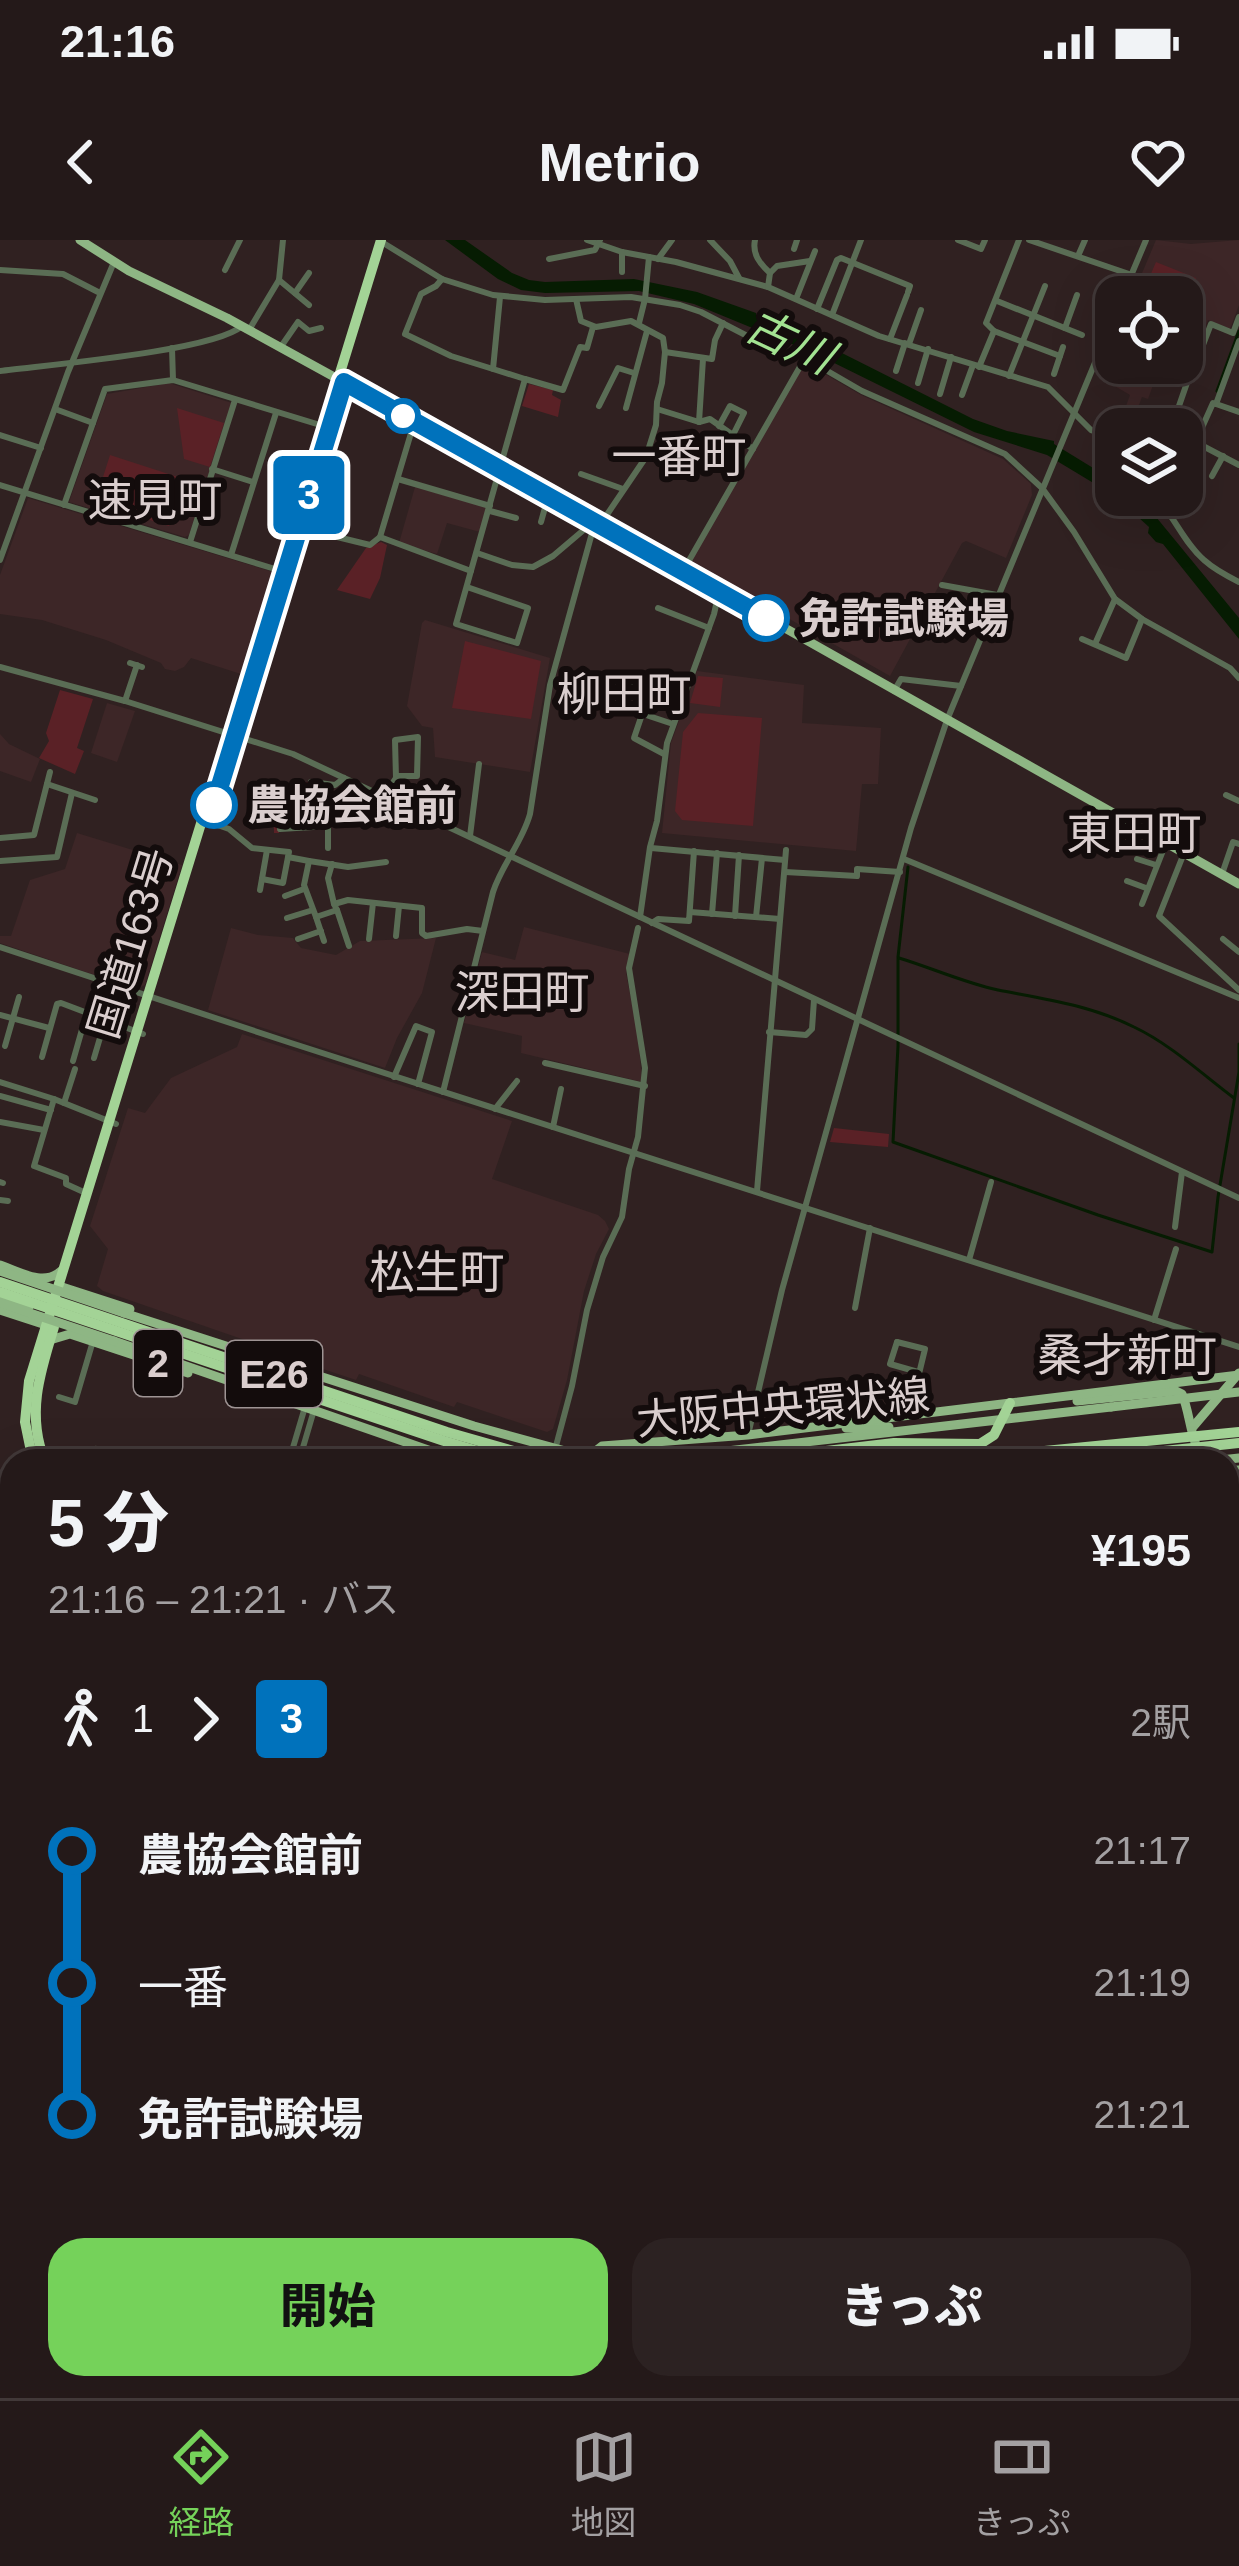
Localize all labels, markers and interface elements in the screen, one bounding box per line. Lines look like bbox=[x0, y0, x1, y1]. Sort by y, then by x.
text: 21:16 bbox=[60, 16, 175, 67]
icon: back bbox=[48, 129, 114, 195]
icon: heart bbox=[1125, 129, 1191, 195]
text: Metrio bbox=[539, 132, 701, 192]
map controls bbox=[1095, 276, 1203, 516]
button: locate bbox=[1095, 276, 1203, 384]
water label: 古川 bbox=[738, 299, 845, 385]
unlabelled marker bbox=[387, 400, 419, 432]
button: layers bbox=[1095, 408, 1203, 516]
district label: 一番町 bbox=[611, 431, 747, 482]
line badge: 3 bbox=[270, 456, 348, 534]
text: 3 bbox=[297, 471, 321, 518]
district label: 速見町 bbox=[87, 475, 223, 526]
place label: 免許試験場 bbox=[799, 595, 1009, 642]
marker: 免許試験場 bbox=[744, 596, 788, 640]
district label: 柳田町 bbox=[556, 669, 692, 720]
place label: 農協会館前 bbox=[247, 782, 457, 829]
marker: 農協会館前 bbox=[192, 783, 236, 827]
district label: 東田町 bbox=[1066, 808, 1202, 859]
street label: 国道163号 bbox=[79, 843, 182, 1044]
district label: 深田町 bbox=[454, 967, 590, 1018]
district label: 松生町 bbox=[369, 1247, 505, 1298]
road number: 2 bbox=[134, 1330, 182, 1396]
district label: 桑才新町 bbox=[1037, 1330, 1217, 1381]
road number: E26 bbox=[226, 1341, 322, 1407]
street label: 大阪中央環状線 bbox=[635, 1371, 932, 1444]
text: 5 分 bbox=[48, 1486, 169, 1560]
text: ¥195 bbox=[1091, 1525, 1191, 1576]
text: 21:16 – 21:21 · バス bbox=[48, 1578, 399, 1621]
icon: walk bbox=[48, 1686, 114, 1752]
icon: forward bbox=[172, 1686, 238, 1752]
text: 3 bbox=[280, 1695, 303, 1742]
text: 1 bbox=[132, 1697, 154, 1740]
text: 2駅 bbox=[1130, 1701, 1191, 1744]
text: 21:17 bbox=[1093, 1829, 1191, 1872]
text: 農協会館前 bbox=[138, 1830, 363, 1881]
text: 21:19 bbox=[1093, 1961, 1191, 2004]
text: 一番 bbox=[138, 1962, 228, 2013]
text: 21:21 bbox=[1093, 2093, 1191, 2136]
text: 免許試験場 bbox=[138, 2094, 363, 2145]
button: 開始 bbox=[48, 2238, 608, 2376]
button: きっぷ bbox=[632, 2238, 1191, 2376]
tab: 経路 bbox=[168, 2424, 234, 2544]
tab: 地図 bbox=[571, 2424, 637, 2544]
tab: きっぷ bbox=[973, 2424, 1071, 2544]

